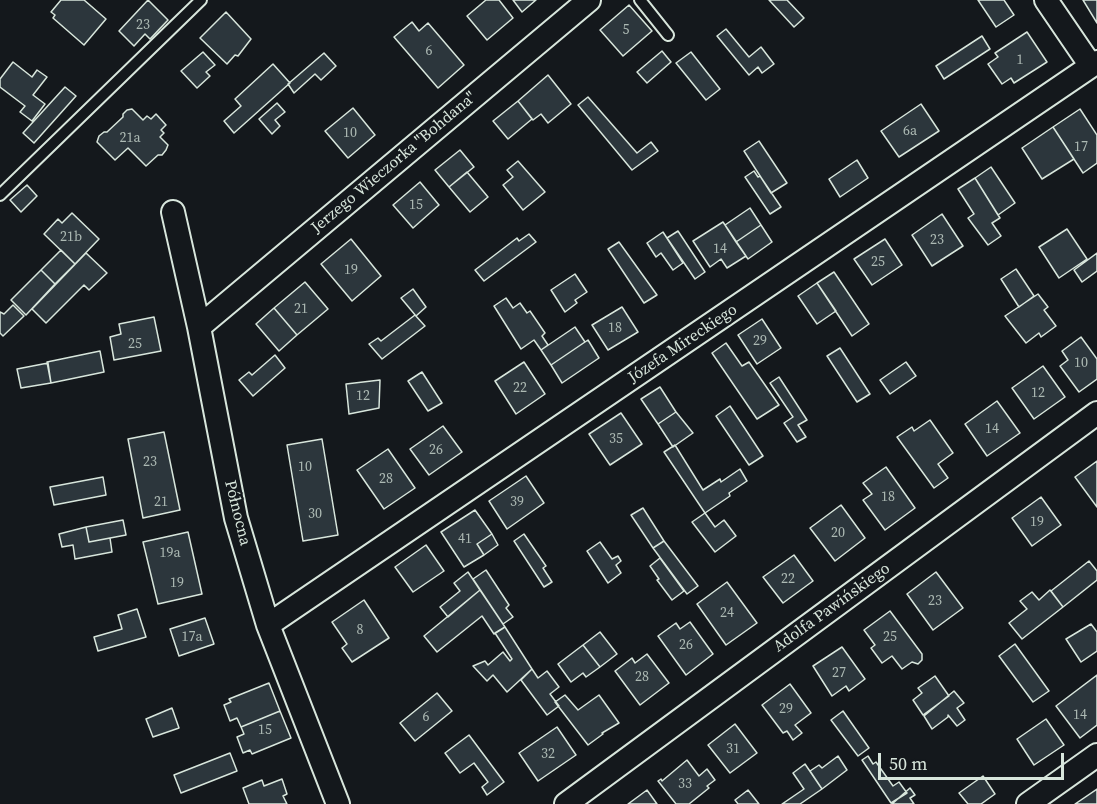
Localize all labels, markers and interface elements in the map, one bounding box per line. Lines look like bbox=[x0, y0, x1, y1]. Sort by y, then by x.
house number: 23 bbox=[136, 17, 150, 33]
house number: 5 bbox=[623, 22, 629, 38]
house number: 6 bbox=[426, 43, 432, 59]
house number: 1 bbox=[1017, 52, 1023, 68]
street label: Jerzego Wieczorka "Bohdana" bbox=[308, 88, 480, 238]
house number: 6a bbox=[903, 123, 917, 139]
house number: 10 bbox=[343, 125, 357, 141]
house number: 21a bbox=[119, 130, 141, 146]
house number: 17 bbox=[1074, 139, 1088, 155]
house number: 15 bbox=[409, 197, 423, 213]
house number: 21b bbox=[60, 229, 82, 245]
house number: 23 bbox=[930, 232, 944, 248]
house number: 14 bbox=[713, 241, 727, 257]
house number: 25 bbox=[871, 254, 885, 270]
house number: 19 bbox=[344, 262, 358, 278]
street label: Józefa Mireckiego bbox=[625, 300, 741, 388]
house number: 21 bbox=[294, 301, 308, 317]
house number: 18 bbox=[608, 320, 622, 336]
house number: 29 bbox=[753, 333, 767, 349]
house number: 25 bbox=[128, 336, 142, 352]
house number: 10 bbox=[1074, 355, 1088, 371]
house number: 22 bbox=[513, 380, 527, 396]
house number: 12 bbox=[1031, 385, 1045, 401]
house number: 12 bbox=[356, 388, 370, 404]
house number: 14 bbox=[985, 421, 999, 437]
house number: 35 bbox=[609, 431, 623, 447]
house number: 26 bbox=[429, 442, 443, 458]
house number: 23 bbox=[143, 454, 157, 470]
house number: 10 bbox=[298, 459, 312, 475]
house number: 28 bbox=[379, 471, 393, 487]
street label: Północna bbox=[220, 478, 254, 548]
house number: 18 bbox=[881, 489, 895, 505]
house number: 21 bbox=[154, 494, 168, 510]
house number: 39 bbox=[510, 494, 524, 510]
house number: 30 bbox=[308, 506, 322, 522]
house number: 19 bbox=[1030, 514, 1044, 530]
house number: 20 bbox=[831, 525, 845, 541]
house number: 41 bbox=[458, 531, 472, 547]
house number: 19a bbox=[159, 545, 181, 561]
street label: Adolfa Pawińskiego bbox=[770, 559, 894, 657]
house number: 22 bbox=[781, 571, 795, 587]
house number: 19 bbox=[170, 575, 184, 591]
house number: 23 bbox=[928, 593, 942, 609]
house number: 24 bbox=[720, 605, 734, 621]
house number: 8 bbox=[357, 622, 363, 638]
house number: 17a bbox=[181, 629, 203, 645]
house number: 25 bbox=[883, 629, 897, 645]
house number: 26 bbox=[679, 637, 693, 653]
house number: 27 bbox=[832, 665, 846, 681]
house number: 28 bbox=[635, 669, 649, 685]
house number: 29 bbox=[779, 701, 793, 717]
house number: 14 bbox=[1073, 707, 1087, 723]
house number: 6 bbox=[423, 709, 429, 725]
house number: 15 bbox=[258, 722, 272, 738]
house number: 31 bbox=[726, 741, 740, 757]
scale bar bbox=[881, 741, 1067, 779]
house number: 32 bbox=[541, 746, 555, 762]
text: 50 m bbox=[889, 751, 927, 776]
house number: 33 bbox=[678, 776, 692, 792]

